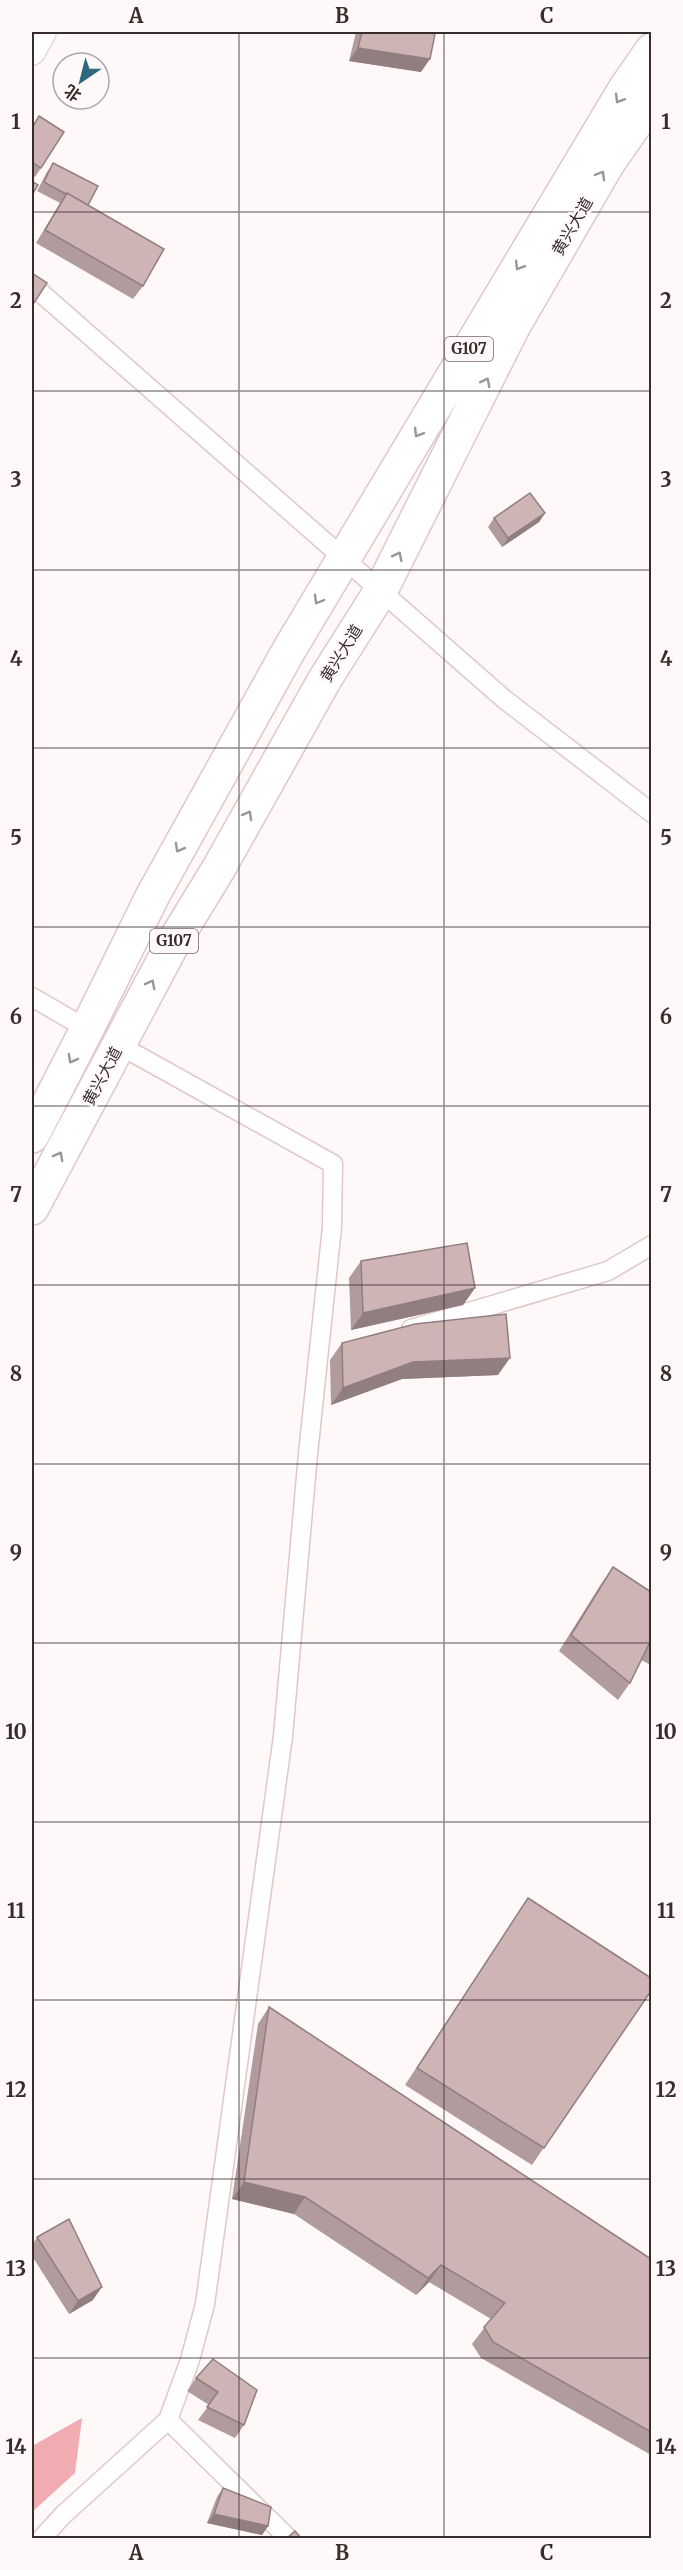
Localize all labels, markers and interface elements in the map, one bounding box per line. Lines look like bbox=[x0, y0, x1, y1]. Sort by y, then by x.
text: A bbox=[128, 3, 144, 28]
text: B bbox=[335, 3, 349, 28]
text: C bbox=[540, 3, 554, 28]
north arrow bbox=[51, 51, 111, 111]
text: 北 bbox=[60, 81, 85, 106]
one-way arrow bbox=[615, 93, 627, 103]
text: 1 bbox=[11, 109, 21, 134]
text: 1 bbox=[661, 109, 671, 134]
one-way arrow bbox=[594, 171, 605, 181]
street label: 黄兴大道 bbox=[547, 193, 597, 259]
one-way arrow bbox=[514, 260, 526, 270]
text: 2 bbox=[10, 288, 22, 313]
text: 2 bbox=[660, 288, 672, 313]
road number: G107 bbox=[445, 337, 493, 361]
one-way arrow bbox=[478, 378, 490, 389]
one-way arrow bbox=[414, 427, 426, 437]
text: 3 bbox=[10, 467, 22, 492]
text: 3 bbox=[660, 467, 672, 492]
one-way arrow bbox=[391, 552, 402, 563]
one-way arrow bbox=[314, 594, 326, 604]
street label: 黄兴大道 bbox=[316, 621, 366, 685]
text: 4 bbox=[10, 646, 23, 671]
text: 4 bbox=[660, 646, 673, 671]
one-way arrow bbox=[241, 811, 253, 821]
text: 5 bbox=[10, 825, 22, 850]
text: 5 bbox=[660, 825, 672, 850]
one-way arrow bbox=[175, 842, 186, 852]
road number: G107 bbox=[150, 929, 198, 953]
one-way arrow bbox=[144, 980, 155, 991]
text: 6 bbox=[10, 1004, 22, 1029]
text: 6 bbox=[660, 1004, 672, 1029]
street label: 黄兴大道 bbox=[78, 1043, 126, 1109]
one-way arrow bbox=[67, 1053, 79, 1064]
one-way arrow bbox=[52, 1152, 63, 1162]
text: 7 bbox=[10, 1182, 22, 1207]
text: 7 bbox=[660, 1182, 672, 1207]
text: 8 bbox=[10, 1361, 22, 1386]
text: 8 bbox=[660, 1361, 672, 1386]
text: 9 bbox=[10, 1540, 22, 1565]
text: 9 bbox=[660, 1540, 672, 1565]
text: 10 bbox=[5, 1719, 27, 1744]
text: 10 bbox=[655, 1719, 677, 1744]
text: 11 bbox=[7, 1898, 25, 1923]
text: 11 bbox=[657, 1898, 675, 1923]
text: 12 bbox=[6, 2077, 27, 2102]
text: 12 bbox=[656, 2077, 677, 2102]
text: 13 bbox=[6, 2256, 26, 2281]
text: 13 bbox=[656, 2256, 676, 2281]
text: 14 bbox=[6, 2434, 27, 2459]
text: 14 bbox=[656, 2434, 677, 2459]
text: A bbox=[128, 2540, 144, 2565]
text: B bbox=[335, 2540, 349, 2565]
text: C bbox=[540, 2540, 554, 2565]

